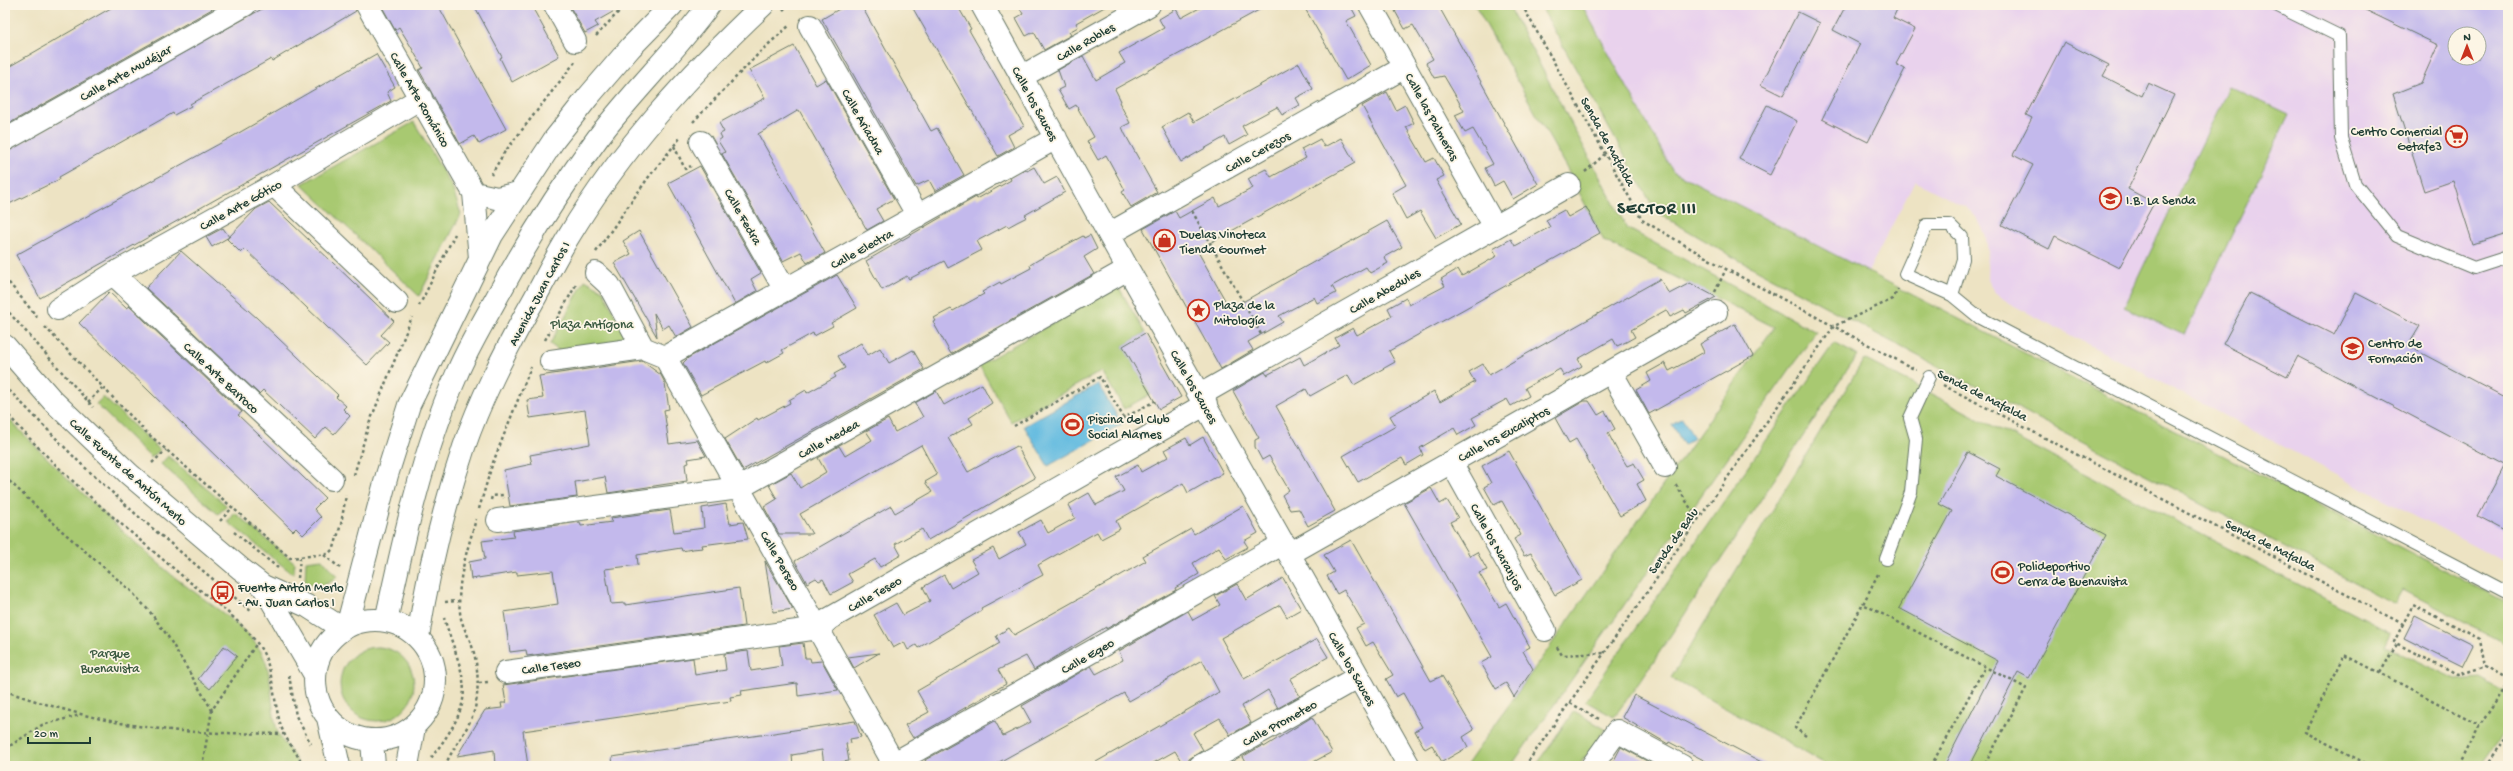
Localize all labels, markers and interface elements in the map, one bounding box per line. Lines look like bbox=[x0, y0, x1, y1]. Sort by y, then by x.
street label: Calle Robles bbox=[1055, 20, 1119, 66]
north arrow bbox=[2447, 26, 2487, 66]
text: N bbox=[2463, 32, 2471, 44]
street label: Calle Arte Mudéjar bbox=[78, 42, 176, 106]
street label: Calle Arte Románico bbox=[386, 50, 452, 151]
street label: Calle los Sauces bbox=[1007, 64, 1061, 145]
street label: Calle las Palmeras bbox=[1401, 71, 1462, 165]
street label: Calle Ariadna bbox=[837, 87, 887, 158]
street label: Senda de Mafalda bbox=[1576, 95, 1638, 190]
supermarket icon: Centro Comercial Getafe3 bbox=[2444, 124, 2470, 150]
place label: Centro Comercial Getafe3 bbox=[2351, 125, 2442, 155]
street label: Calle Cerezos bbox=[1223, 129, 1294, 177]
street label: Calle Arte Gótico bbox=[198, 177, 285, 235]
street label: Calle Fedra bbox=[720, 186, 764, 249]
school or university icon: I.B. La Senda bbox=[2098, 186, 2124, 212]
place label: I.B. La Senda bbox=[2126, 194, 2197, 209]
district label: SECTOR III bbox=[1617, 200, 1697, 220]
street label: Calle Electra bbox=[828, 227, 897, 273]
shop icon: Duelas Vinoteca Tienda Gourmet bbox=[1152, 227, 1178, 253]
place label: Duelas Vinoteca Tienda Gourmet bbox=[1179, 228, 1267, 258]
street label: Avenida Juan Carlos I bbox=[506, 239, 574, 349]
street label: Calle Abedules bbox=[1347, 265, 1424, 318]
place icon: Plaza de la Mitología bbox=[1185, 298, 1211, 324]
place label: Plaza de la Mitología bbox=[1213, 299, 1276, 329]
park label: Plaza Antígona bbox=[550, 318, 634, 333]
school or university icon: Centro de Formación bbox=[2339, 336, 2365, 362]
place label: Centro de Formación bbox=[2367, 337, 2423, 367]
street label: Calle Arte Barroco bbox=[179, 340, 261, 418]
street label: Calle los Sauces bbox=[1166, 348, 1221, 428]
street label: Senda de Mafalda bbox=[1934, 367, 2030, 426]
street label: Calle los Eucaliptos bbox=[1456, 403, 1554, 466]
sports icon: Piscina del Club Social Alarnes bbox=[1060, 412, 1086, 438]
place label: Piscina del Club Social Alarnes bbox=[1087, 413, 1170, 443]
street label: Calle Fuente de Antón Merlo bbox=[65, 416, 189, 530]
street label: Calle Medea bbox=[796, 417, 863, 463]
street label: Calle los Naranjos bbox=[1466, 501, 1526, 594]
street label: Senda de Balu bbox=[1646, 506, 1702, 577]
street label: Senda de Mafalda bbox=[2222, 517, 2318, 576]
street label: Calle Perseo bbox=[756, 529, 802, 594]
sports icon: Polideportivo Cerra de Buenavista bbox=[1990, 559, 2016, 585]
place label: Polideportivo Cerra de Buenavista bbox=[2017, 560, 2128, 590]
street label: Calle Teseo bbox=[846, 574, 905, 617]
bus stop icon: Fuente Antón Merlo - Av. Juan Carlos I bbox=[210, 580, 236, 606]
place label: Fuente Antón Merlo - Av. Juan Carlos I bbox=[237, 581, 344, 611]
street label: Calle los Sauces bbox=[1324, 630, 1379, 710]
street label: Calle Egeo bbox=[1059, 636, 1118, 678]
park label: Parque Buenavista bbox=[80, 647, 140, 677]
street label: Calle Teseo bbox=[521, 656, 582, 679]
street label: Calle Prometeo bbox=[1240, 697, 1320, 751]
scale bar bbox=[28, 719, 90, 745]
text: 20 m bbox=[34, 728, 59, 742]

